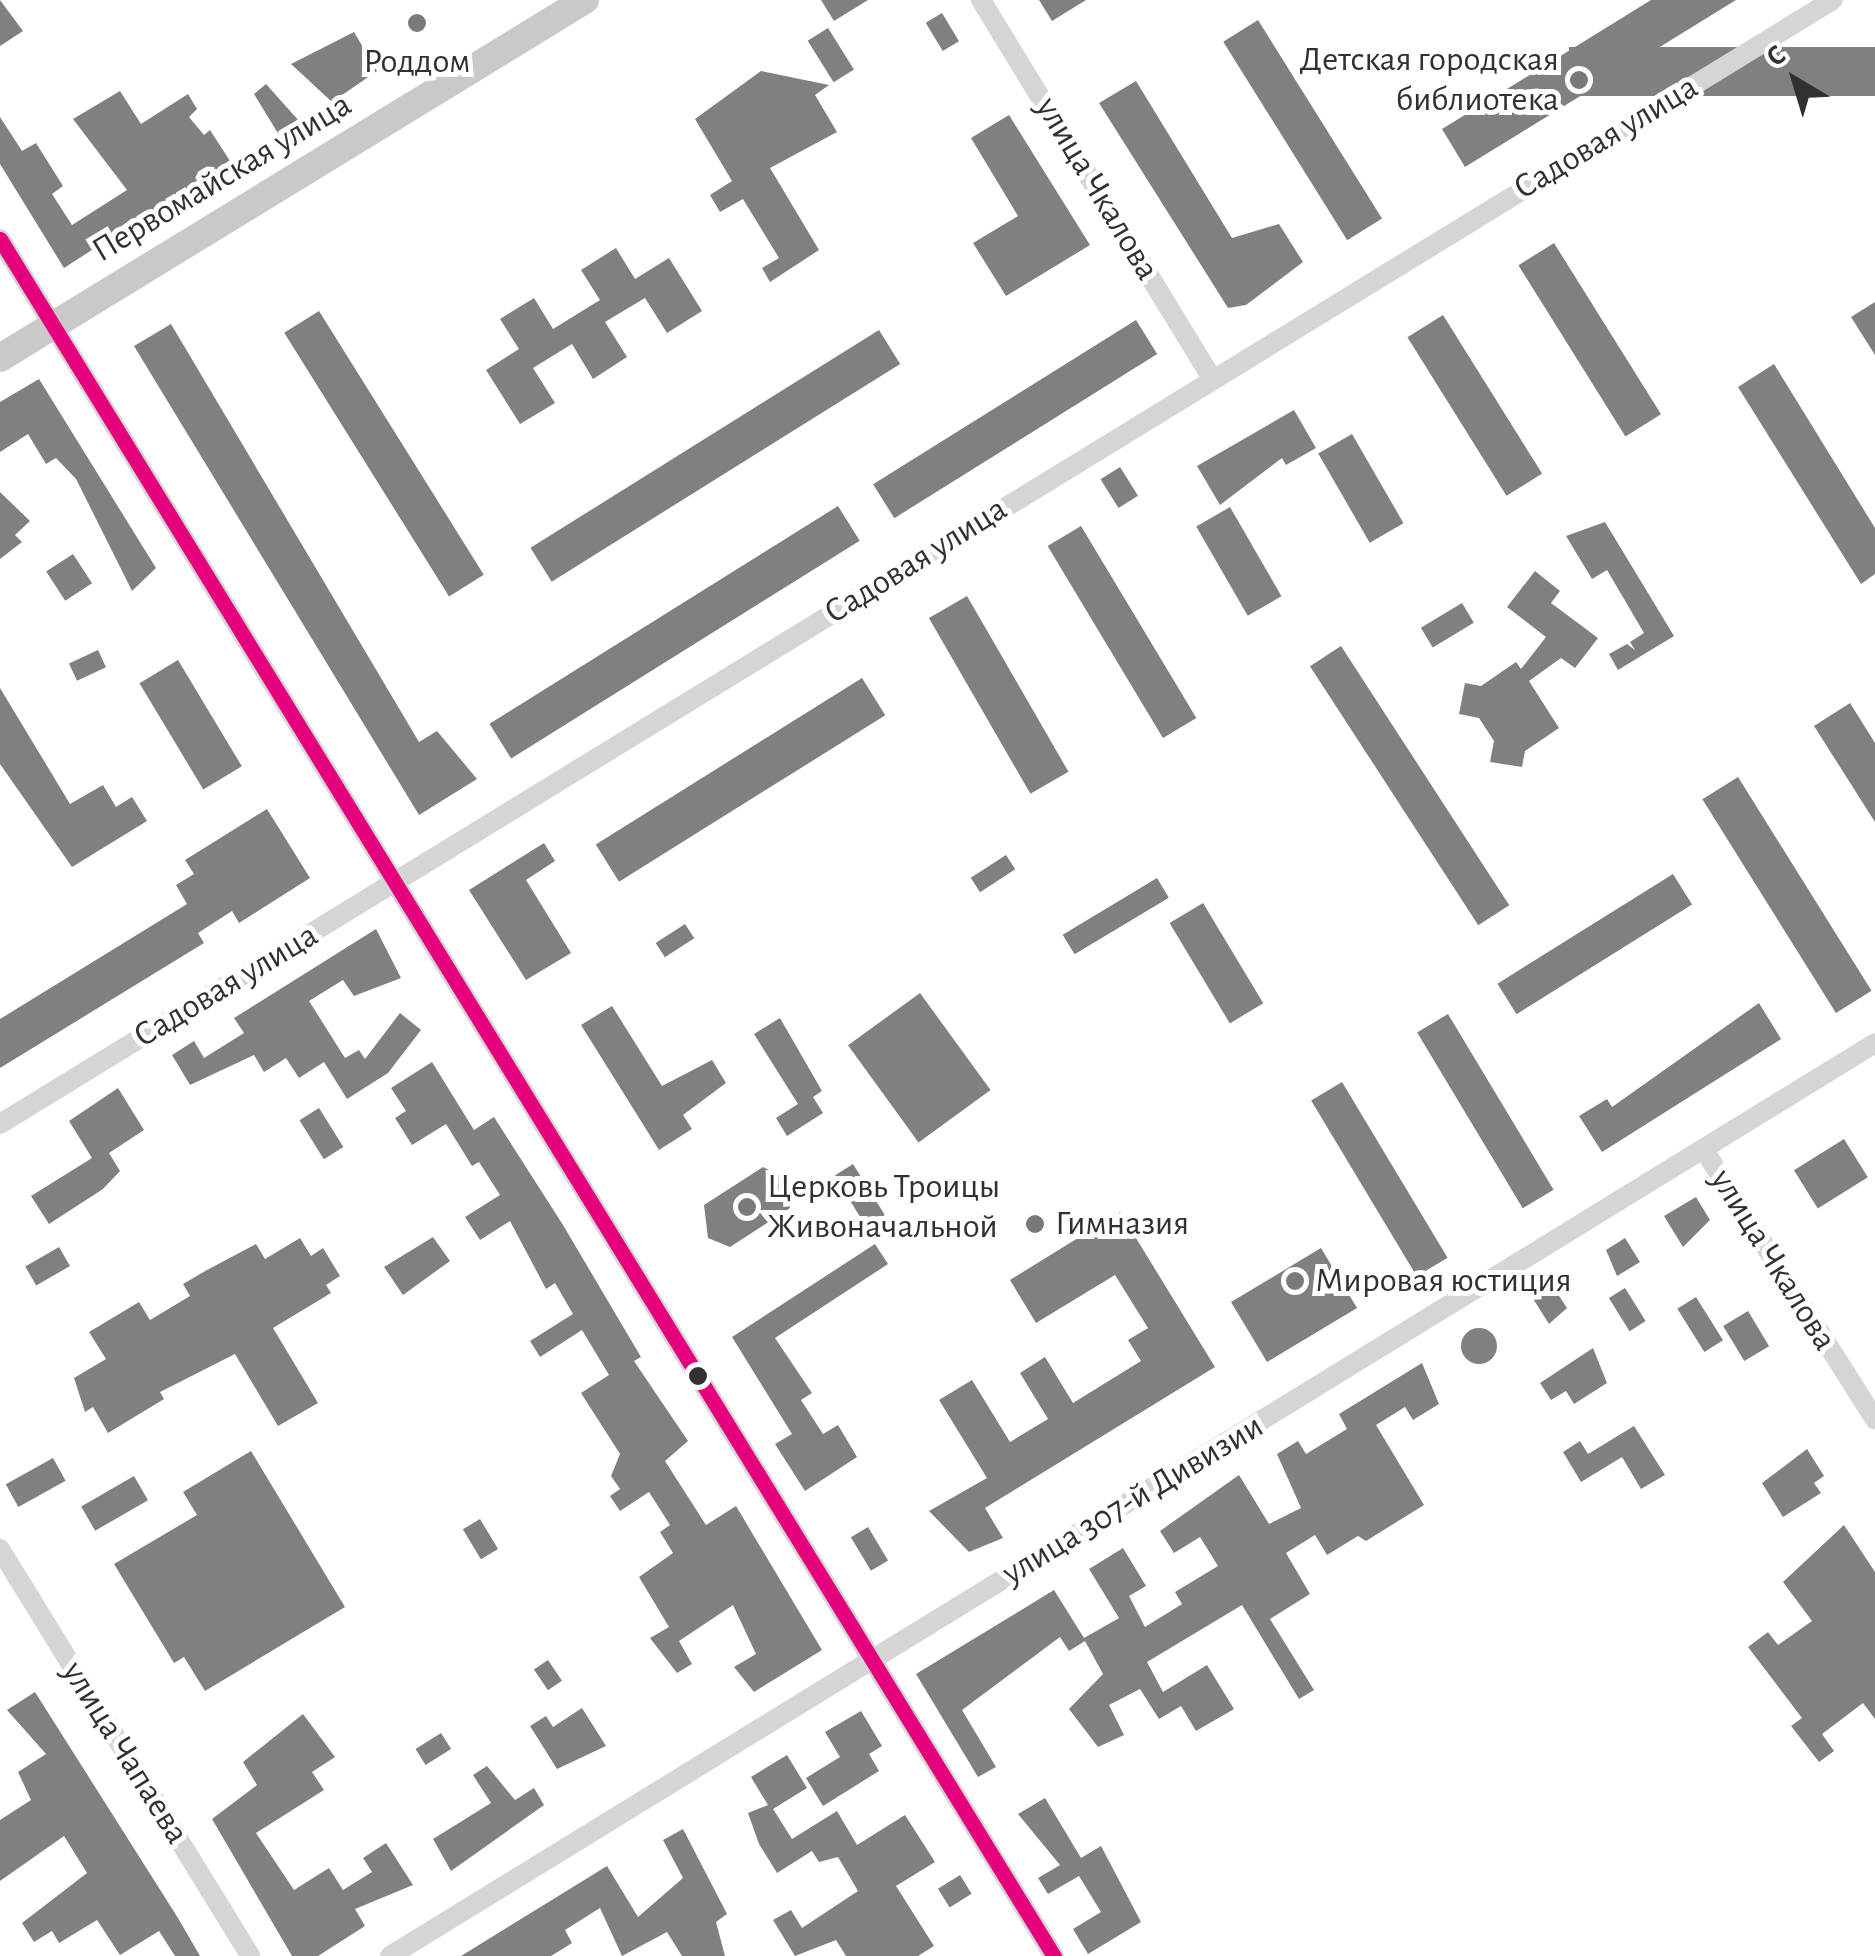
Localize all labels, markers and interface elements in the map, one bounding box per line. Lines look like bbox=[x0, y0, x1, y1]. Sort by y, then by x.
marker: Роддом bbox=[404, 10, 430, 36]
north arrow bbox=[1745, 30, 1845, 130]
place label: Детская городская библиотека bbox=[1300, 39, 1559, 121]
place label: Роддом bbox=[363, 41, 471, 83]
text: С bbox=[1762, 41, 1791, 72]
street label: Садовая улица bbox=[1506, 67, 1706, 209]
marker: Детская городская библиотека bbox=[1568, 69, 1590, 91]
street label: Первомайская улица bbox=[85, 84, 359, 272]
street label: улица Чкалова bbox=[1026, 90, 1168, 288]
street label: Садовая улица bbox=[817, 488, 1015, 634]
street label: Садовая улица bbox=[126, 915, 326, 1057]
street label: улица Чкалова bbox=[1701, 1162, 1845, 1358]
place label: Церковь Троицы Живоначальной bbox=[767, 1166, 1000, 1248]
marker: Церковь Троицы Живоначальной bbox=[736, 1196, 758, 1218]
place label: Гимназия bbox=[1055, 1203, 1189, 1245]
marker: Гимназия bbox=[1024, 1213, 1046, 1235]
place label: Мировая юстиция bbox=[1315, 1260, 1572, 1302]
marker: Мировая юстиция bbox=[1284, 1270, 1306, 1292]
unlabelled marker bbox=[688, 1366, 708, 1386]
street label: улица 307-й Дивизии bbox=[995, 1406, 1271, 1594]
street label: улица Чапаева bbox=[52, 1654, 198, 1852]

